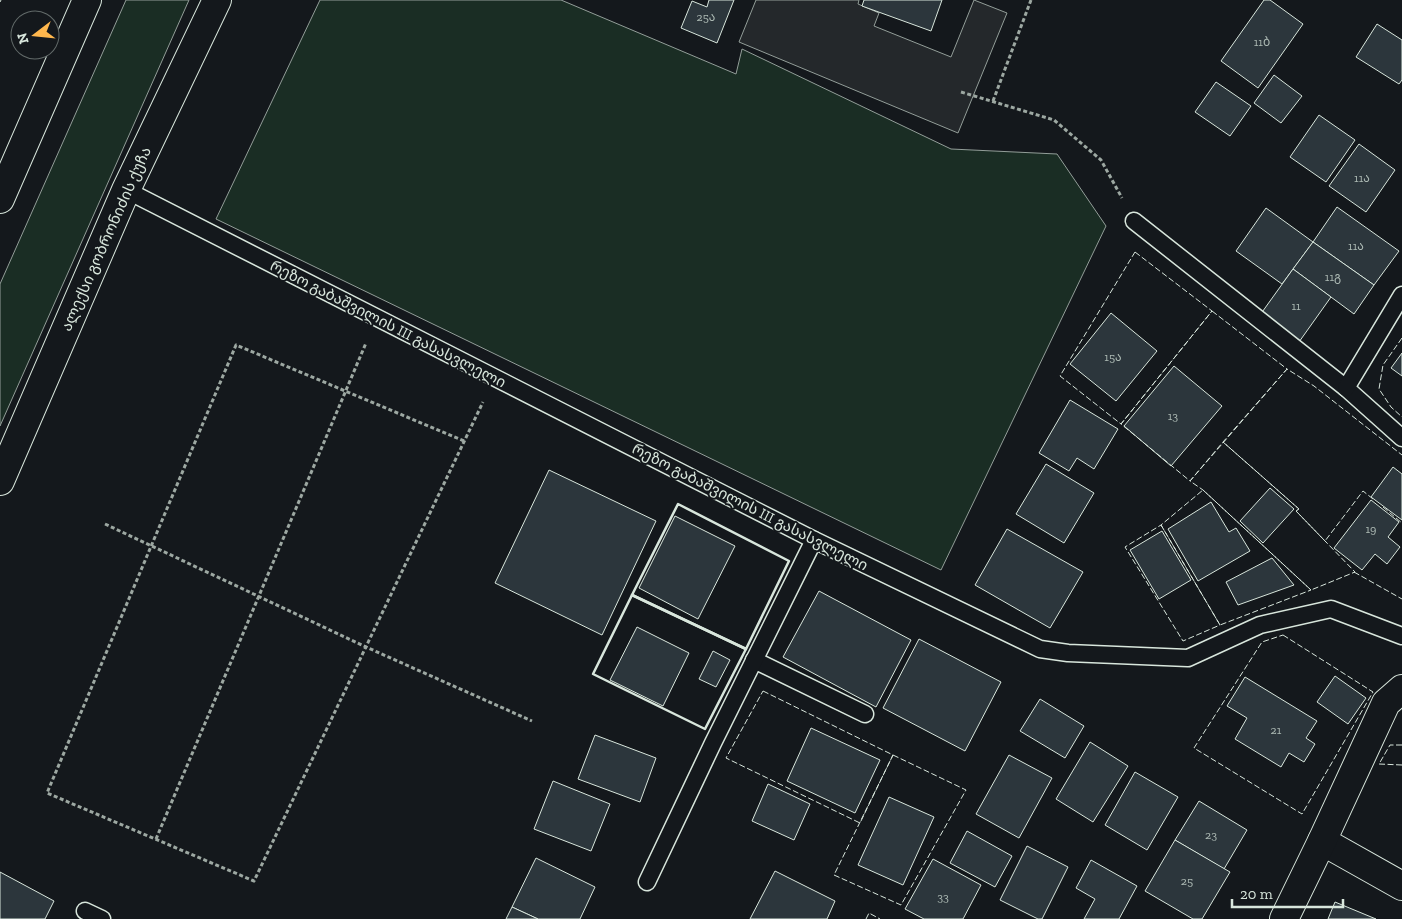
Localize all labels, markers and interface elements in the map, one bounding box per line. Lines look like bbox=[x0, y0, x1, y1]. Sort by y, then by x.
north arrow bbox=[10, 10, 60, 60]
house number: 25ა bbox=[697, 10, 715, 24]
text: N bbox=[13, 31, 33, 46]
house number: 11ბ bbox=[1254, 35, 1270, 49]
street label: ალექსი გობრონიძის ქუჩა bbox=[57, 144, 155, 334]
house number: 11ა bbox=[1354, 171, 1370, 185]
house number: 11ა bbox=[1348, 239, 1364, 253]
street label: რეზო გაბაშვილის III გასასვლელი bbox=[267, 256, 509, 392]
house number: 11გ bbox=[1325, 270, 1341, 284]
house number: 11 bbox=[1291, 299, 1301, 313]
house number: 15ა bbox=[1104, 350, 1122, 364]
house number: 13 bbox=[1168, 409, 1178, 423]
street label: რეზო გაბაშვილის III გასასვლელი bbox=[629, 439, 871, 575]
house number: 19 bbox=[1366, 522, 1377, 536]
house number: 21 bbox=[1271, 723, 1282, 737]
house number: 23 bbox=[1205, 828, 1217, 842]
house number: 25 bbox=[1181, 874, 1193, 888]
scale bar bbox=[1232, 876, 1343, 908]
text: 20 m bbox=[1240, 885, 1273, 903]
house number: 33 bbox=[937, 890, 949, 904]

